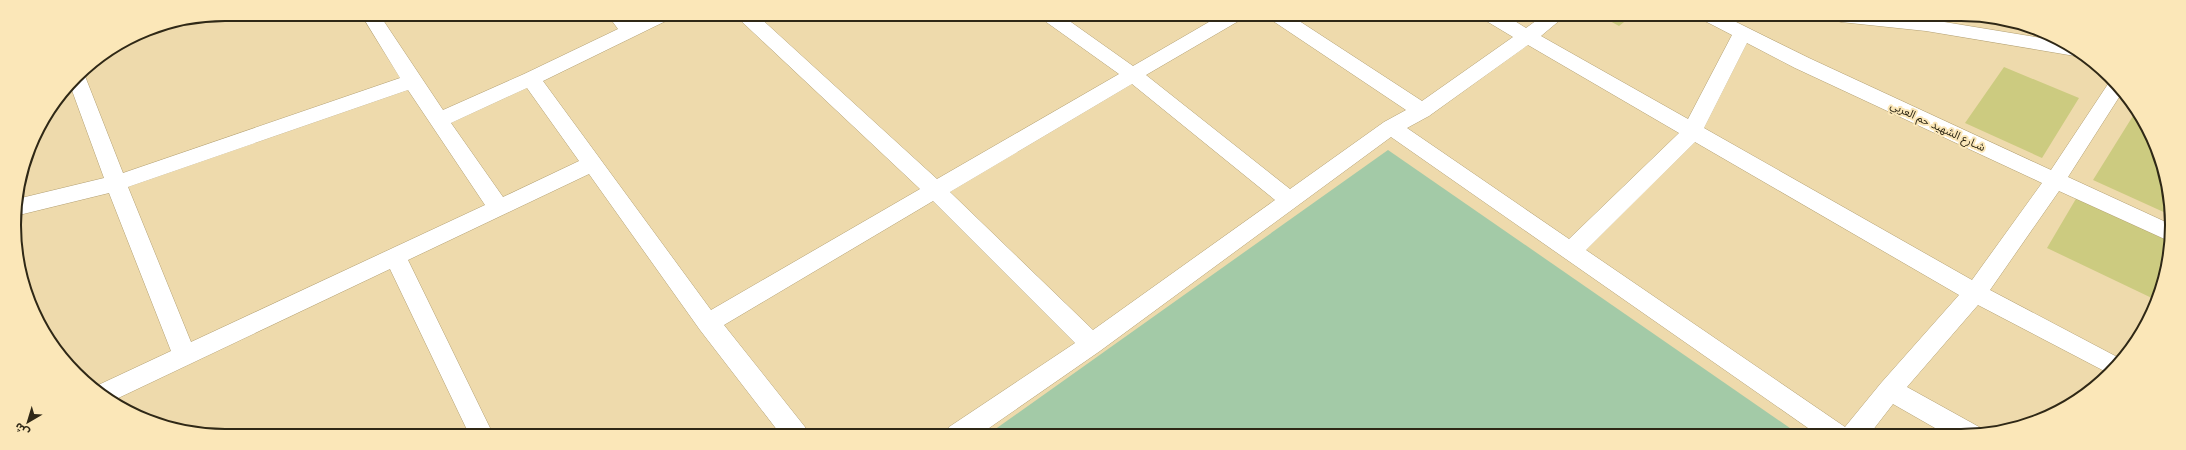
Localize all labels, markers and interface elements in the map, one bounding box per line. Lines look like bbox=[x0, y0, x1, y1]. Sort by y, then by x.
street label: شـارع الشهيد حم العربي bbox=[1887, 98, 1988, 157]
north arrow bbox=[8, 402, 48, 442]
text: ش bbox=[12, 420, 32, 440]

